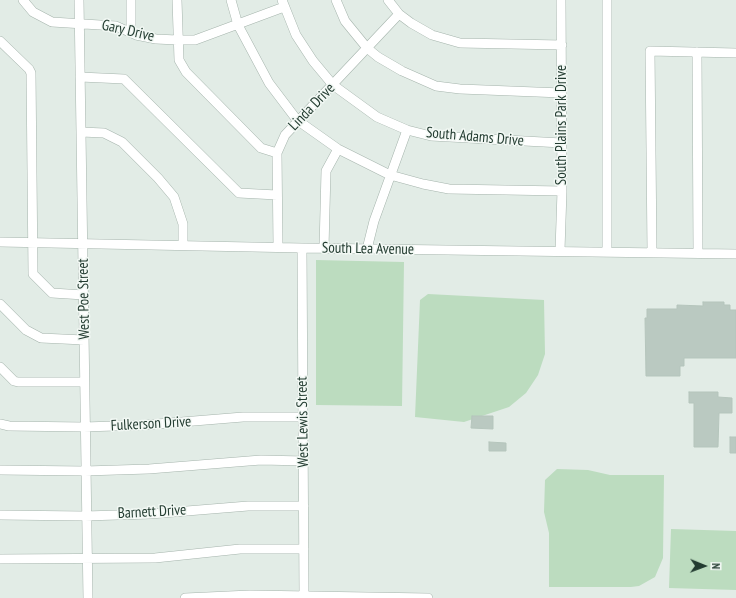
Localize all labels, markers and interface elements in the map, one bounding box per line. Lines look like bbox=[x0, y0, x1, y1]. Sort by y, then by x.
street label: Gary Drive bbox=[100, 16, 156, 46]
street label: South Plains Park Drive bbox=[553, 65, 571, 185]
street label: Linda Drive bbox=[285, 80, 339, 134]
street label: South Adams Drive bbox=[425, 124, 525, 150]
street label: South Lea Avenue bbox=[322, 239, 414, 259]
street label: West Poe Street bbox=[74, 258, 94, 340]
street label: West Lewis Street bbox=[293, 376, 313, 468]
street label: Fulkerson Drive bbox=[110, 413, 192, 435]
street label: Barnett Drive bbox=[117, 501, 187, 523]
north arrow bbox=[684, 546, 724, 586]
text: N bbox=[709, 563, 723, 569]

